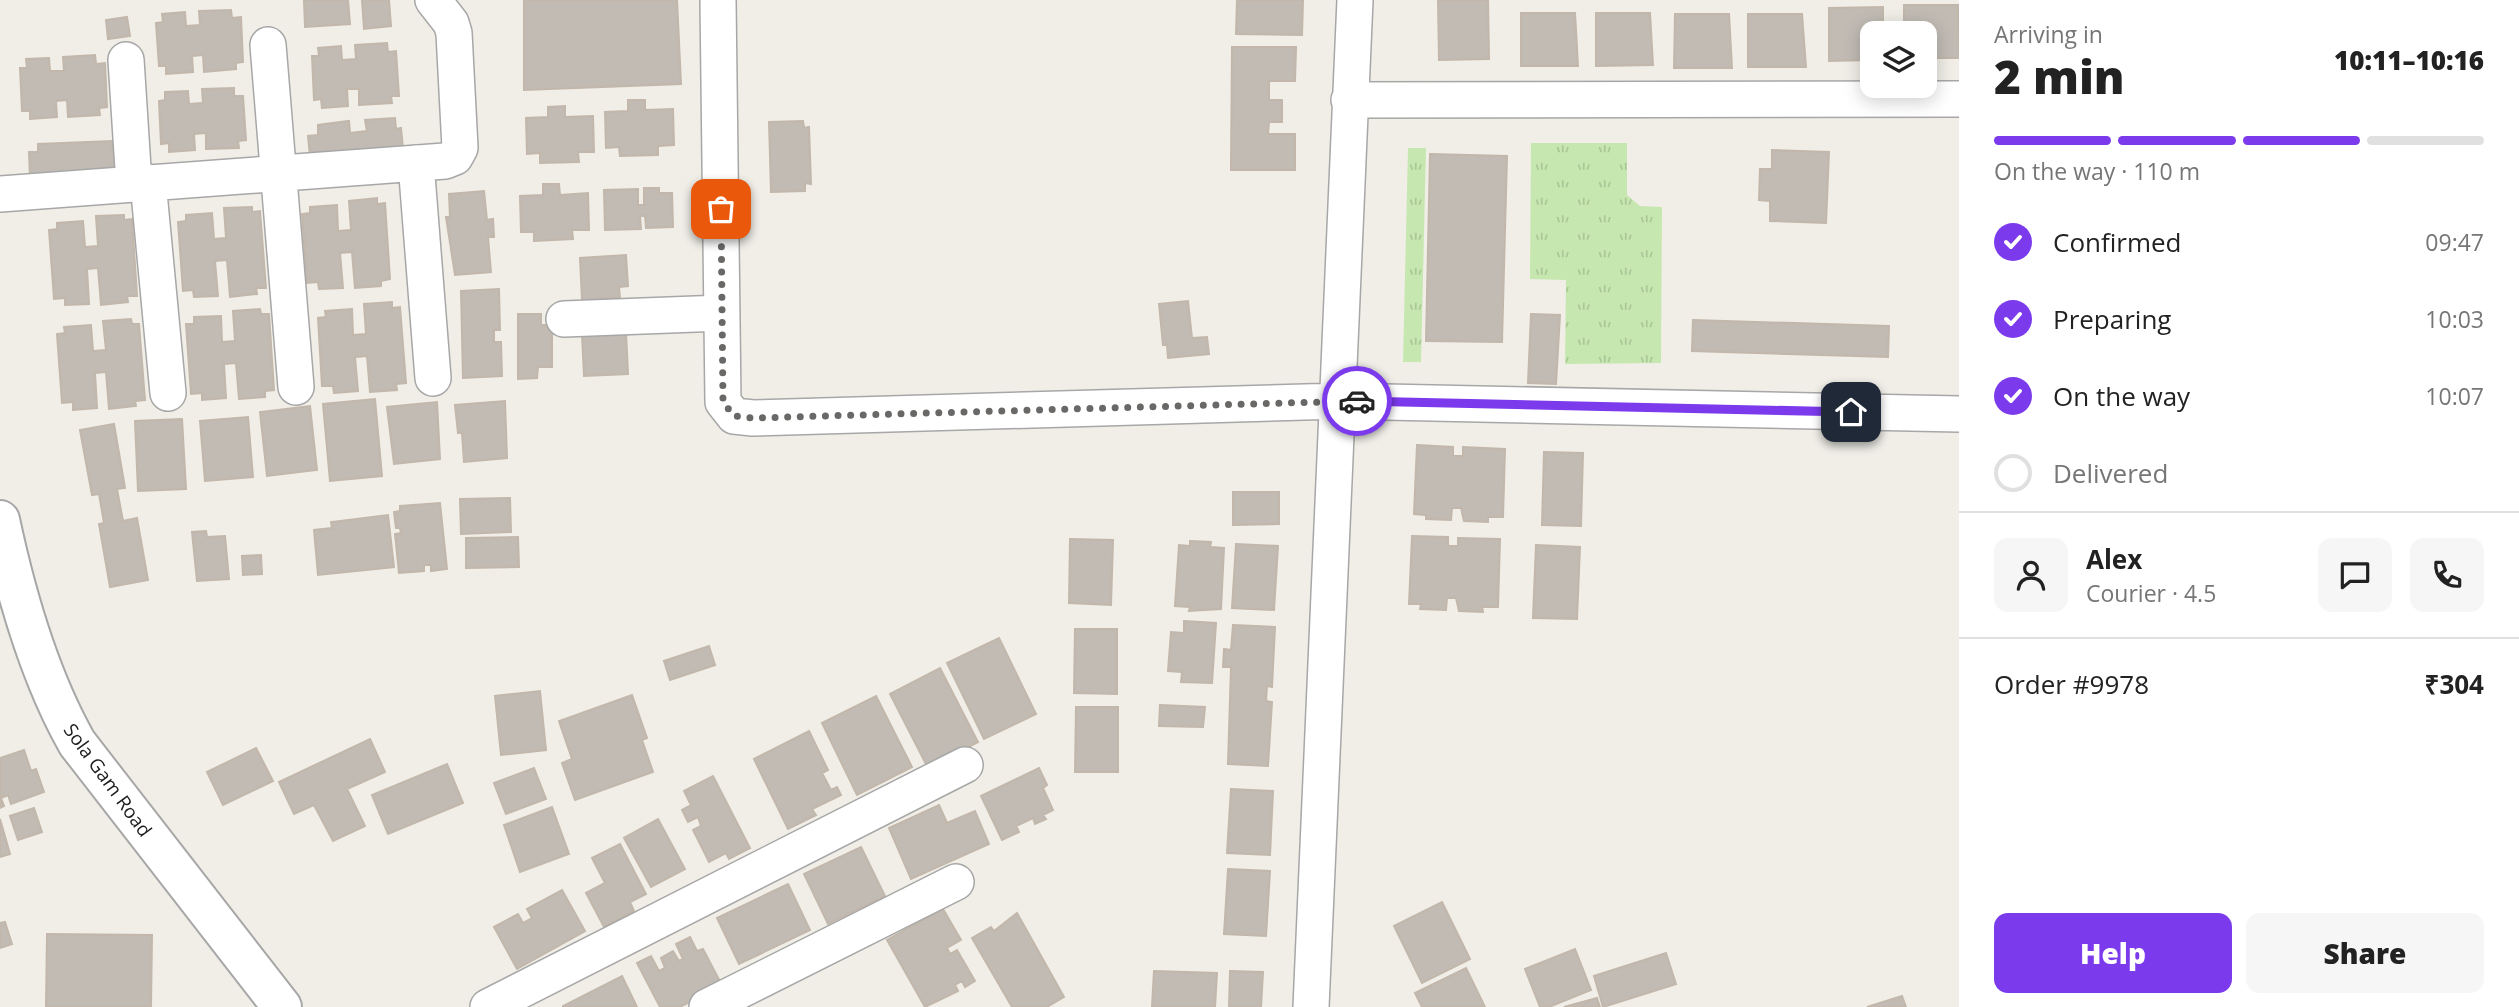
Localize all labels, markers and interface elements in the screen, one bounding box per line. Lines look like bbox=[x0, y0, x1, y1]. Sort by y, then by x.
text: Arriving in bbox=[1994, 18, 2103, 50]
map controls bbox=[1860, 21, 1937, 98]
button: layers bbox=[1860, 21, 1937, 98]
text: 10:11–10:16 bbox=[2334, 42, 2484, 78]
text: 2 min bbox=[1994, 45, 2125, 107]
text: On the way · 110 m bbox=[1994, 155, 2200, 187]
pin bbox=[691, 179, 751, 239]
icon: bag bbox=[702, 190, 740, 228]
icon: check bbox=[1994, 223, 2032, 261]
text: Confirmed bbox=[2053, 224, 2181, 260]
text: 09:47 bbox=[2425, 226, 2484, 258]
icon: check bbox=[1994, 300, 2032, 338]
text: Preparing bbox=[2053, 301, 2171, 337]
text: 10:03 bbox=[2425, 303, 2484, 335]
courier bbox=[1322, 366, 1392, 436]
icon: check bbox=[1994, 377, 2032, 415]
text: On the way bbox=[2053, 378, 2190, 414]
text: 10:07 bbox=[2425, 380, 2484, 412]
icon: car bbox=[1338, 382, 1376, 420]
pin bbox=[1821, 382, 1881, 442]
icon: home bbox=[1832, 393, 1870, 431]
text: Delivered bbox=[2053, 455, 2168, 491]
button: person bbox=[1994, 538, 2068, 612]
button: chat bbox=[2318, 538, 2392, 612]
button: phone bbox=[2410, 538, 2484, 612]
text: Alex bbox=[2086, 541, 2142, 577]
text: Courier · 4.5 bbox=[2086, 577, 2216, 609]
text: Order #9978 bbox=[1994, 666, 2149, 702]
text: ₹304 bbox=[2425, 666, 2484, 702]
street label: Sola Gam Road bbox=[58, 718, 158, 842]
button: Help bbox=[1994, 913, 2232, 993]
button: Share bbox=[2246, 913, 2484, 993]

